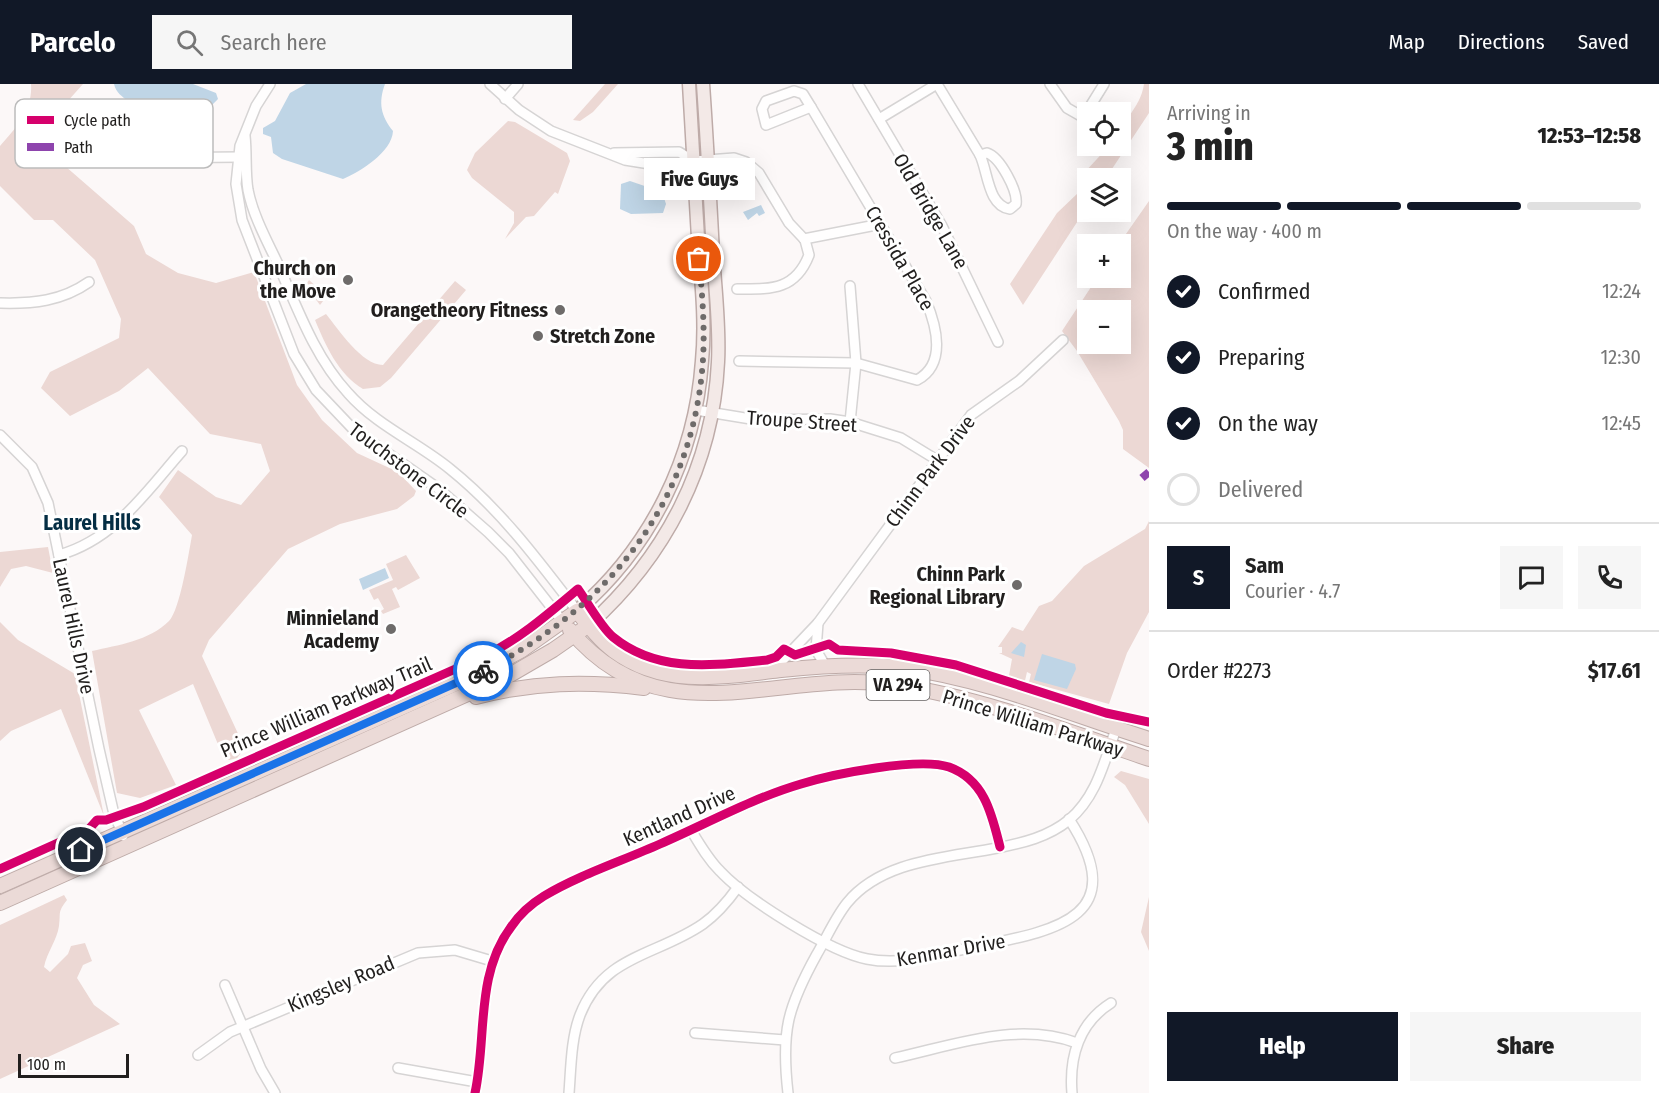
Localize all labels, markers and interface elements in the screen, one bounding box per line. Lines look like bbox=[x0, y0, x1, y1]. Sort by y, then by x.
search box bbox=[152, 15, 572, 69]
text: Parcelo bbox=[30, 26, 116, 59]
icon: search bbox=[173, 26, 206, 59]
text: Search here bbox=[221, 29, 327, 56]
text: Map bbox=[1388, 29, 1425, 55]
text: Directions bbox=[1458, 29, 1545, 55]
text: Saved bbox=[1578, 29, 1629, 55]
legend bbox=[15, 99, 213, 168]
text: Arriving in bbox=[1167, 101, 1251, 125]
map controls bbox=[1077, 102, 1131, 354]
button: locate bbox=[1077, 102, 1131, 156]
text: Cycle path bbox=[64, 111, 131, 130]
text: 12:53–12:58 bbox=[1538, 122, 1641, 149]
text: 3 min bbox=[1167, 124, 1254, 170]
text: Path bbox=[64, 138, 93, 157]
street label: Old Bridge Lane bbox=[888, 149, 974, 273]
callout: Five Guys bbox=[644, 157, 754, 199]
text: Five Guys bbox=[661, 167, 738, 191]
button: layers bbox=[1077, 168, 1131, 222]
street label: Cressida Place bbox=[860, 202, 940, 314]
text: On the way · 400 m bbox=[1167, 219, 1322, 243]
pin bbox=[673, 233, 724, 284]
button: + bbox=[1077, 234, 1131, 288]
icon: bag bbox=[682, 242, 715, 275]
place label: Church on the Move bbox=[254, 256, 336, 303]
marker: Church on the Move bbox=[341, 273, 355, 287]
icon: check bbox=[1167, 275, 1200, 308]
text: Confirmed bbox=[1218, 278, 1311, 305]
text: 12:24 bbox=[1602, 279, 1641, 303]
place label: Orangetheory Fitness bbox=[371, 298, 548, 322]
button: − bbox=[1077, 300, 1131, 354]
marker: Orangetheory Fitness bbox=[553, 303, 567, 317]
place label: Stretch Zone bbox=[550, 324, 655, 348]
marker: Stretch Zone bbox=[531, 329, 545, 343]
icon: check bbox=[1167, 341, 1200, 374]
text: Preparing bbox=[1218, 344, 1304, 371]
text: 12:30 bbox=[1601, 345, 1641, 369]
street label: Troupe Street bbox=[746, 405, 858, 437]
icon: check bbox=[1167, 407, 1200, 440]
street label: Chinn Park Drive bbox=[880, 410, 980, 532]
text: On the way bbox=[1218, 410, 1318, 437]
text: 12:45 bbox=[1602, 411, 1641, 435]
street label: Touchstone Circle bbox=[344, 417, 474, 523]
text: Delivered bbox=[1218, 476, 1303, 503]
district label: Laurel Hills bbox=[43, 510, 141, 536]
button: chat bbox=[1500, 546, 1563, 609]
button: phone bbox=[1578, 546, 1641, 609]
text: Sam bbox=[1245, 552, 1284, 579]
street label: Laurel Hills Drive bbox=[48, 556, 100, 696]
place label: Chinn Park Regional Library bbox=[869, 562, 1006, 609]
text: S bbox=[1193, 564, 1204, 591]
marker: Chinn Park Regional Library bbox=[1010, 578, 1024, 592]
text: Courier · 4.7 bbox=[1245, 579, 1340, 603]
place label: Minnieland Academy bbox=[286, 606, 379, 653]
marker: Minnieland Academy bbox=[384, 622, 398, 636]
courier bbox=[453, 641, 513, 701]
street label: Prince William Parkway Trail bbox=[217, 652, 435, 762]
icon: bike bbox=[467, 655, 500, 688]
text: Order #2273 bbox=[1167, 657, 1272, 684]
text: $17.61 bbox=[1588, 657, 1641, 684]
road number: VA 294 bbox=[866, 670, 930, 700]
street label: Prince William Parkway bbox=[940, 684, 1126, 762]
street label: Kentland Drive bbox=[619, 781, 739, 851]
pin bbox=[55, 824, 106, 875]
icon: home bbox=[64, 833, 97, 866]
street label: Kenmar Drive bbox=[895, 929, 1007, 971]
street label: Kingsley Road bbox=[284, 951, 398, 1017]
button: Help bbox=[1167, 1012, 1398, 1081]
button: Share bbox=[1410, 1012, 1641, 1081]
scale bar bbox=[18, 1051, 129, 1078]
text: 100 m bbox=[27, 1055, 66, 1074]

